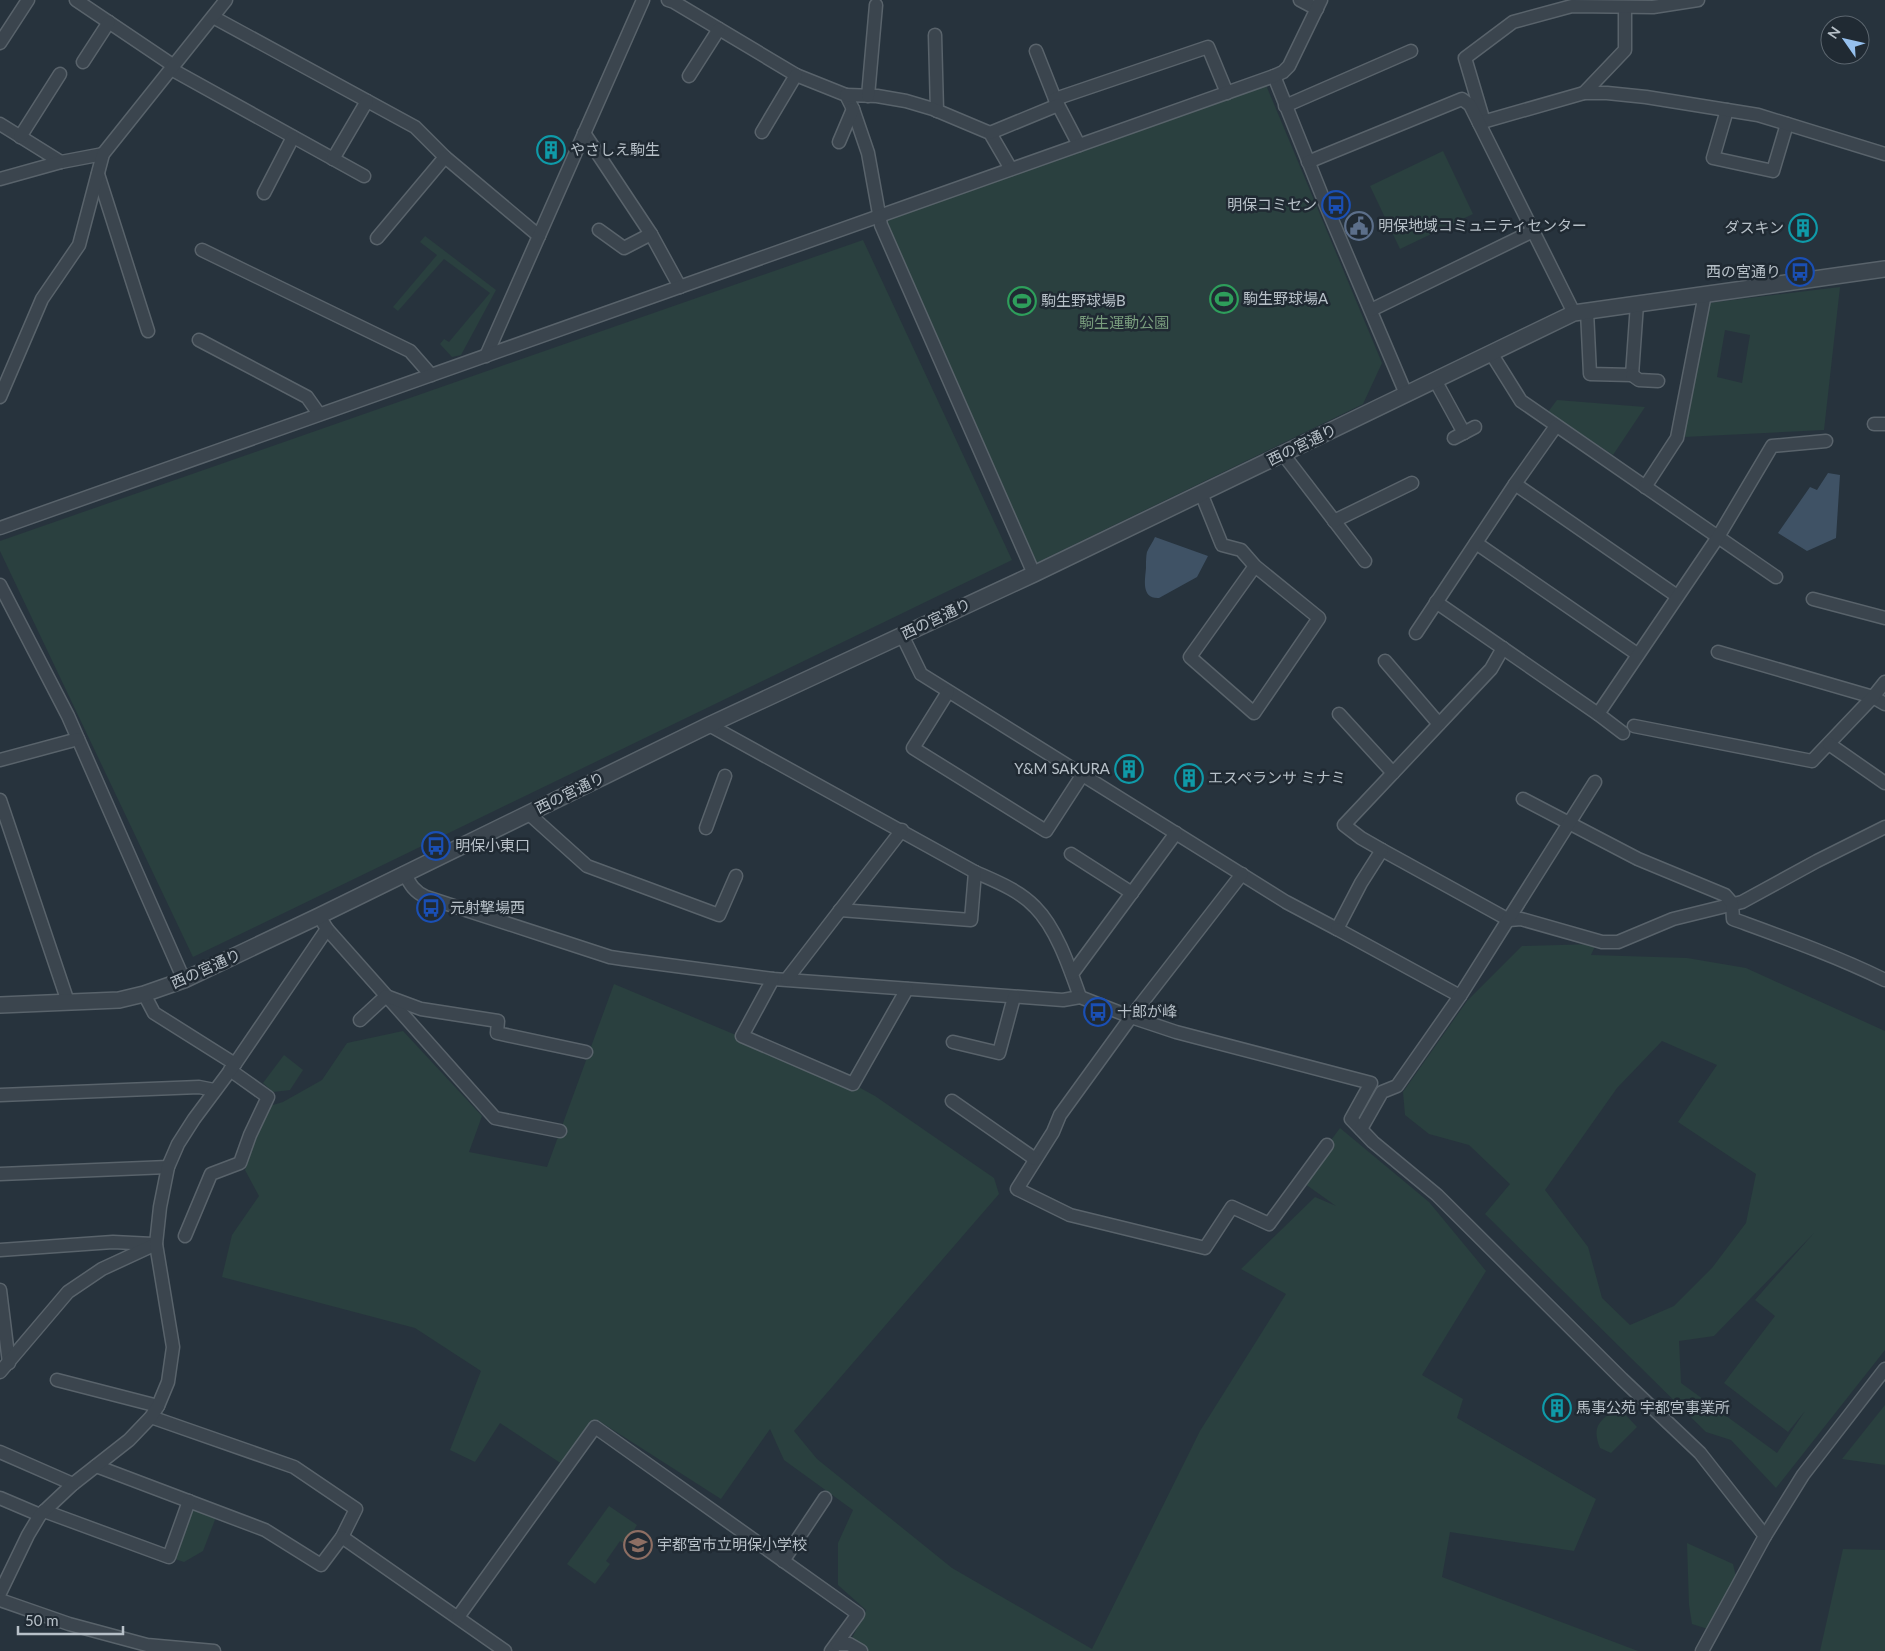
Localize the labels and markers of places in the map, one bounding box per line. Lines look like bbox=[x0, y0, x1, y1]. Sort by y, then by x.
building icon: やさしえ駒生 bbox=[536, 135, 566, 165]
place label: やさしえ駒生 bbox=[570, 140, 660, 158]
bus stop icon: 明保コミセン bbox=[1321, 190, 1351, 220]
place label: 明保コミセン bbox=[1227, 195, 1317, 213]
public building icon: 明保地域コミュニティセンター bbox=[1344, 211, 1374, 241]
building icon: ダスキン bbox=[1788, 213, 1818, 243]
place label: 明保地域コミュニティセンター bbox=[1378, 216, 1587, 234]
place label: ダスキン bbox=[1724, 218, 1784, 236]
bus stop icon: 西の宮通り bbox=[1785, 257, 1815, 287]
place label: 西の宮通り bbox=[1706, 262, 1781, 280]
sports icon: 駒生野球場A bbox=[1209, 284, 1239, 314]
sports icon: 駒生野球場B bbox=[1007, 286, 1037, 316]
place label: 駒生野球場A bbox=[1243, 289, 1329, 307]
place label: 駒生野球場B bbox=[1041, 291, 1126, 309]
building icon: Y&M SAKURA bbox=[1114, 754, 1144, 784]
place label: Y&M SAKURA bbox=[1014, 759, 1111, 777]
building icon: エスペランサ ミナミ bbox=[1174, 763, 1204, 793]
place label: エスペランサ ミナミ bbox=[1208, 768, 1346, 786]
bus stop icon: 明保小東口 bbox=[421, 831, 451, 861]
place label: 明保小東口 bbox=[455, 836, 530, 854]
bus stop icon: 元射撃場西 bbox=[416, 893, 446, 923]
place label: 元射撃場西 bbox=[450, 898, 525, 916]
bus stop icon: 十郎が峰 bbox=[1083, 997, 1113, 1027]
place label: 十郎が峰 bbox=[1117, 1002, 1177, 1020]
building icon: 馬事公苑 宇都宮事業所 bbox=[1542, 1393, 1572, 1423]
place label: 馬事公苑 宇都宮事業所 bbox=[1576, 1398, 1730, 1416]
school or university icon: 宇都宮市立明保小学校 bbox=[623, 1530, 653, 1560]
place label: 宇都宮市立明保小学校 bbox=[657, 1535, 807, 1553]

